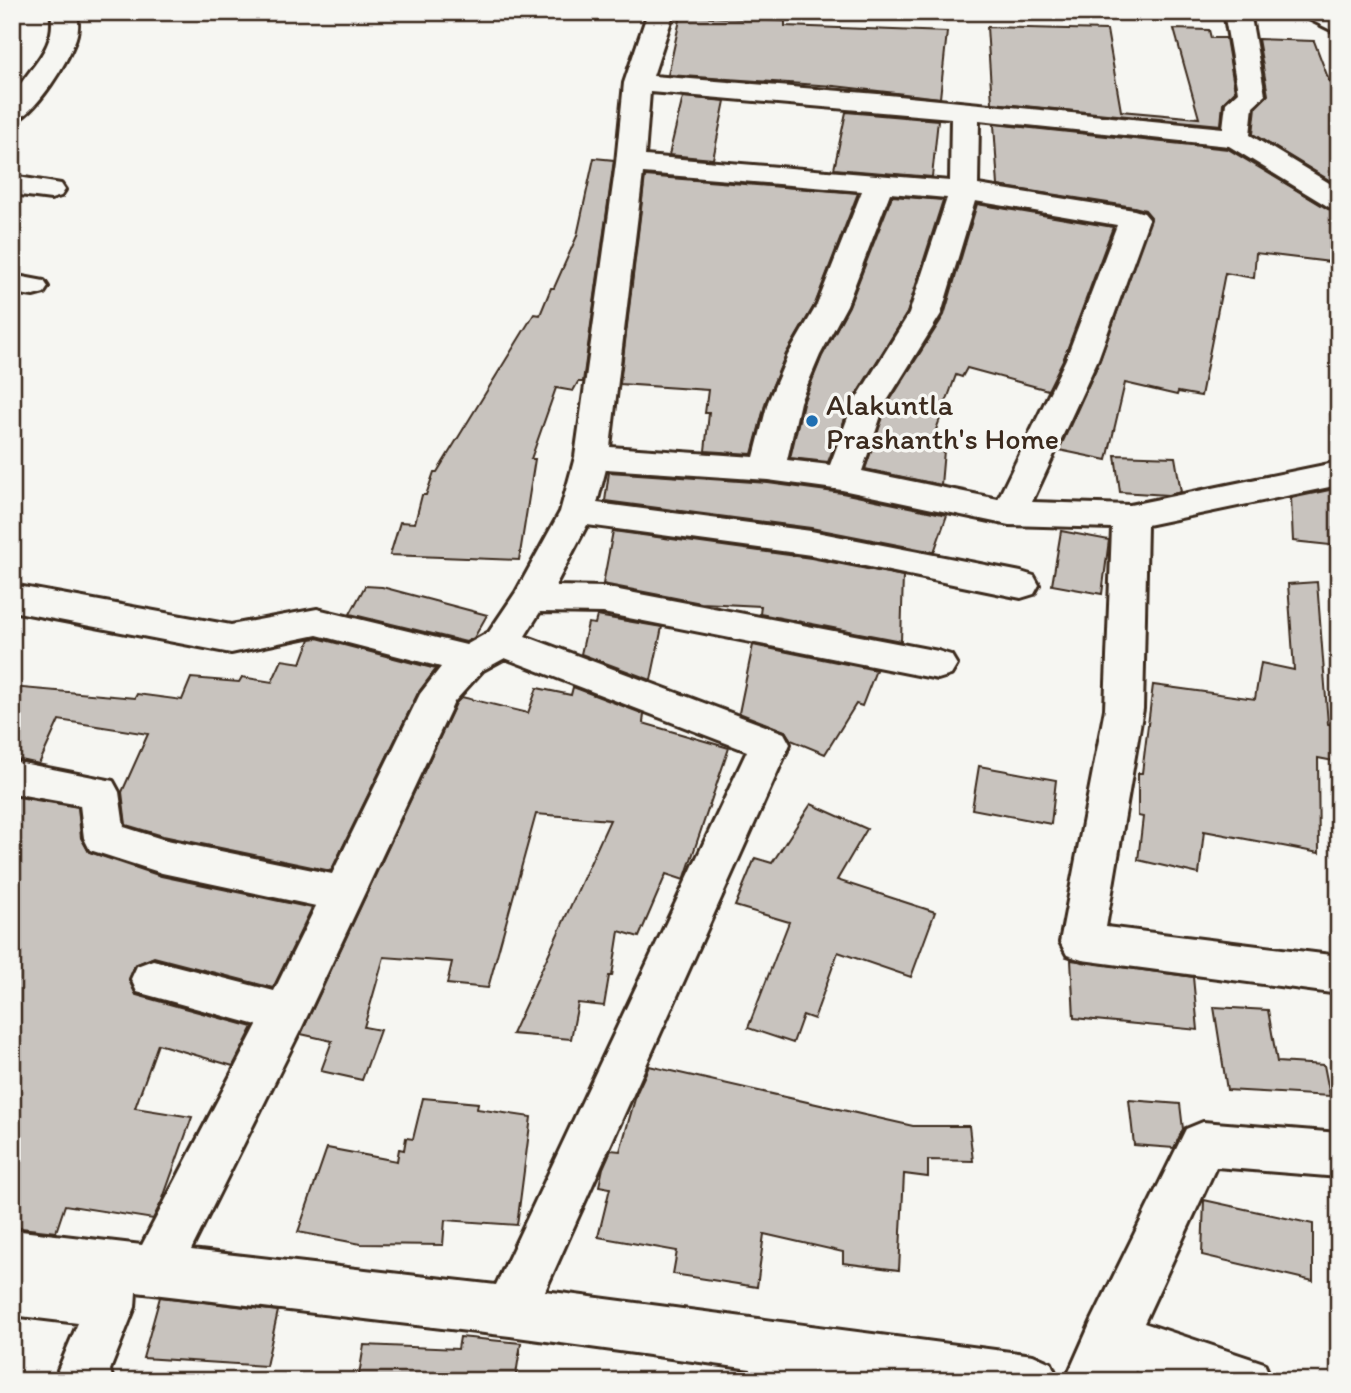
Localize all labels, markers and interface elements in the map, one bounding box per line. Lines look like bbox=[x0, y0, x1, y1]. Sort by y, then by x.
place label: Alakuntla Prashanth's Home bbox=[826, 386, 1059, 457]
marker: Alakuntla Prashanth's Home bbox=[804, 413, 820, 429]

